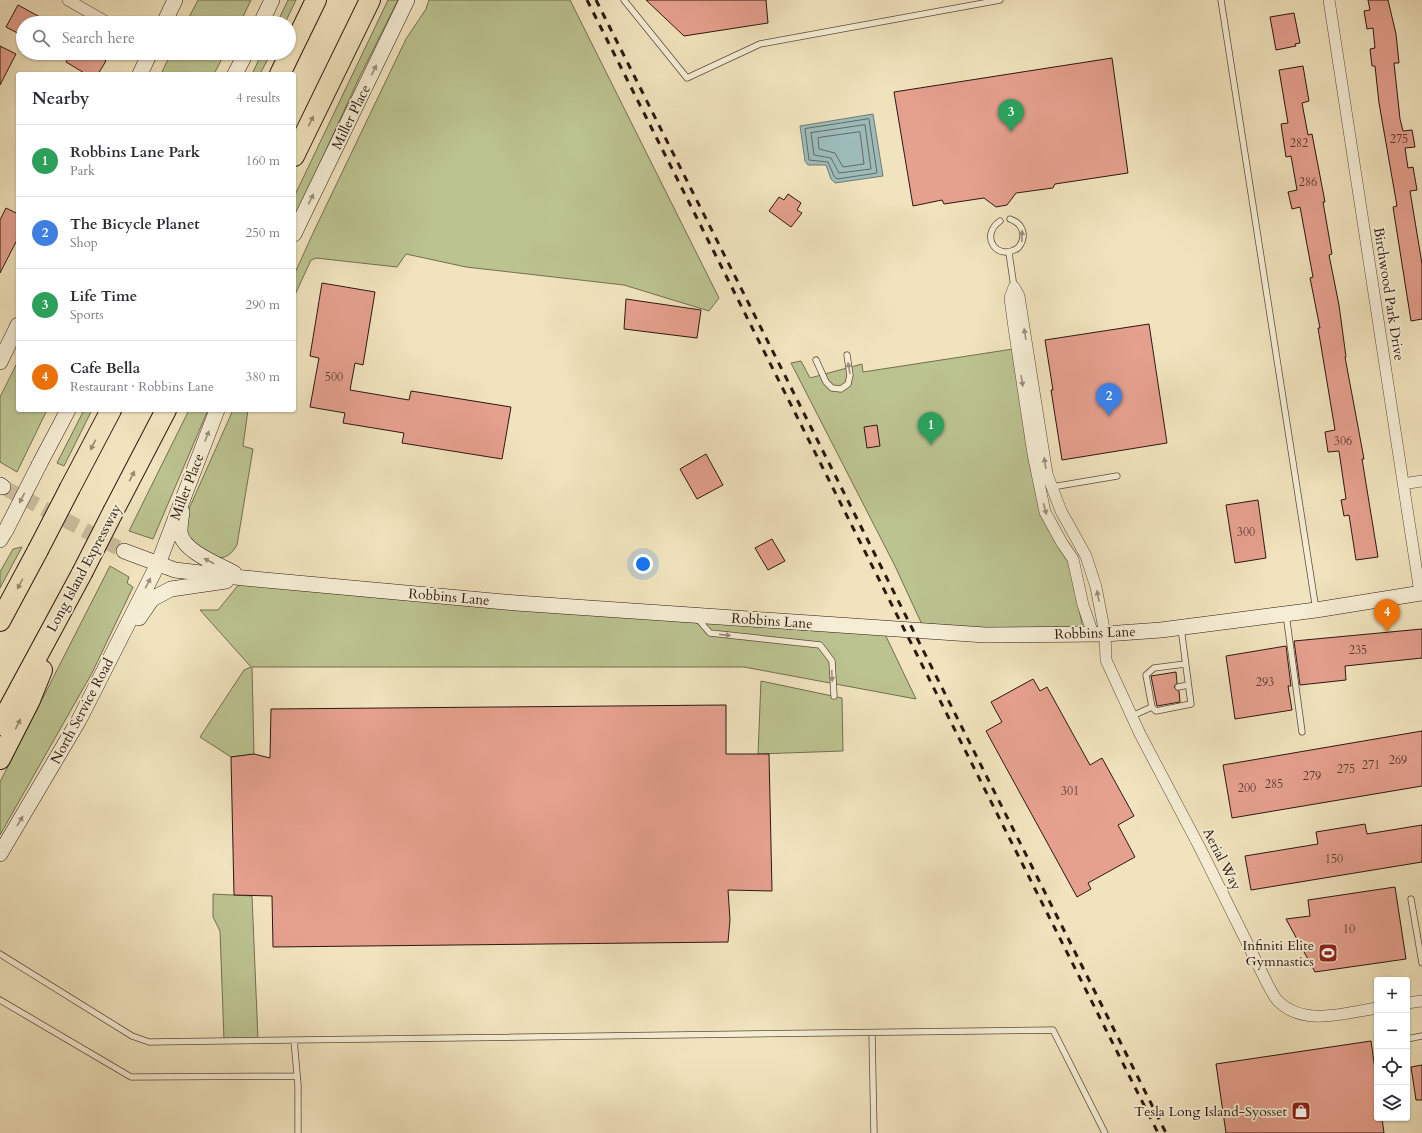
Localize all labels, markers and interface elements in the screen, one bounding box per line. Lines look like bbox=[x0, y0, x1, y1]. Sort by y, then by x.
search box bbox=[16, 16, 296, 60]
icon: search bbox=[30, 27, 52, 49]
text: Search here bbox=[62, 28, 135, 48]
one-way arrow bbox=[371, 64, 377, 75]
street label: Miller Place bbox=[327, 81, 375, 153]
text: Nearby bbox=[32, 87, 89, 110]
text: 4 results bbox=[236, 89, 280, 107]
pin: 3 bbox=[998, 99, 1024, 132]
one-way arrow bbox=[308, 115, 314, 126]
house number: 275 bbox=[1390, 131, 1408, 147]
house number: 282 bbox=[1290, 135, 1308, 151]
text: Robbins Lane Park bbox=[70, 142, 200, 162]
text: 1 bbox=[42, 152, 48, 170]
text: 160 m bbox=[246, 152, 280, 170]
text: Park bbox=[70, 162, 95, 180]
house number: 286 bbox=[1299, 174, 1317, 190]
one-way arrow bbox=[308, 194, 314, 205]
text: The Bicycle Planet bbox=[70, 214, 200, 234]
text: 2 bbox=[42, 224, 48, 242]
text: 250 m bbox=[246, 224, 280, 242]
street label: Birchwood Park Drive bbox=[1369, 226, 1409, 362]
one-way arrow bbox=[1019, 230, 1026, 243]
text: Shop bbox=[70, 234, 98, 252]
text: Life Time bbox=[70, 286, 137, 306]
text: 3 bbox=[42, 296, 48, 314]
text: 290 m bbox=[246, 296, 280, 314]
text: Sports bbox=[70, 306, 104, 324]
one-way arrow bbox=[1022, 328, 1028, 340]
text: Cafe Bella bbox=[70, 358, 140, 378]
one-way arrow bbox=[846, 362, 852, 374]
text: 4 bbox=[42, 368, 48, 386]
text: 380 m bbox=[246, 368, 280, 386]
house number: 500 bbox=[325, 369, 343, 385]
one-way arrow bbox=[1019, 375, 1025, 387]
text: Restaurant · Robbins Lane bbox=[70, 378, 214, 396]
pin: 2 bbox=[1096, 383, 1122, 416]
pin: 1 bbox=[918, 412, 944, 445]
one-way arrow bbox=[204, 430, 210, 442]
house number: 306 bbox=[1334, 433, 1352, 449]
one-way arrow bbox=[90, 439, 96, 450]
street label: Miller Place bbox=[166, 451, 208, 523]
one-way arrow bbox=[1042, 457, 1048, 469]
one-way arrow bbox=[129, 470, 135, 481]
one-way arrow bbox=[19, 492, 25, 504]
street label: Long Island Expressway bbox=[42, 500, 126, 635]
one-way arrow bbox=[1042, 503, 1048, 515]
house number: 300 bbox=[1237, 524, 1255, 540]
your location bbox=[633, 554, 653, 574]
one-way arrow bbox=[204, 557, 215, 564]
one-way arrow bbox=[145, 577, 151, 589]
one-way arrow bbox=[16, 579, 23, 590]
street label: Robbins Lane bbox=[408, 584, 490, 610]
one-way arrow bbox=[1094, 590, 1100, 602]
pin: 4 bbox=[1374, 599, 1400, 632]
street label: Robbins Lane bbox=[731, 609, 813, 633]
street label: Robbins Lane bbox=[1054, 622, 1136, 644]
one-way arrow bbox=[719, 631, 731, 638]
house number: 235 bbox=[1349, 642, 1367, 658]
street label: North Service Road bbox=[46, 654, 118, 767]
one-way arrow bbox=[829, 670, 836, 682]
house number: 293 bbox=[1256, 674, 1274, 690]
one-way arrow bbox=[15, 718, 21, 730]
house number: 269 bbox=[1389, 752, 1407, 768]
house number: 271 bbox=[1362, 757, 1380, 773]
house number: 275 bbox=[1337, 761, 1355, 777]
house number: 279 bbox=[1303, 768, 1321, 784]
house number: 285 bbox=[1265, 776, 1283, 792]
house number: 200 bbox=[1238, 780, 1256, 796]
house number: 301 bbox=[1061, 783, 1079, 799]
one-way arrow bbox=[17, 815, 24, 827]
street label: Aerial Way bbox=[1198, 825, 1246, 894]
house number: 150 bbox=[1325, 851, 1343, 867]
house number: 10 bbox=[1343, 921, 1355, 937]
place label: Infiniti Elite Gymnastics bbox=[1242, 936, 1314, 971]
sports icon: Infiniti Elite Gymnastics bbox=[1317, 942, 1339, 964]
map controls bbox=[1374, 977, 1410, 1121]
button: + bbox=[1374, 977, 1410, 1013]
button: − bbox=[1374, 1013, 1410, 1049]
button: locate bbox=[1374, 1049, 1410, 1085]
button: layers bbox=[1374, 1085, 1410, 1121]
shop icon: Tesla Long Island-Syosset bbox=[1290, 1100, 1312, 1122]
place label: Tesla Long Island-Syosset bbox=[1134, 1102, 1288, 1121]

